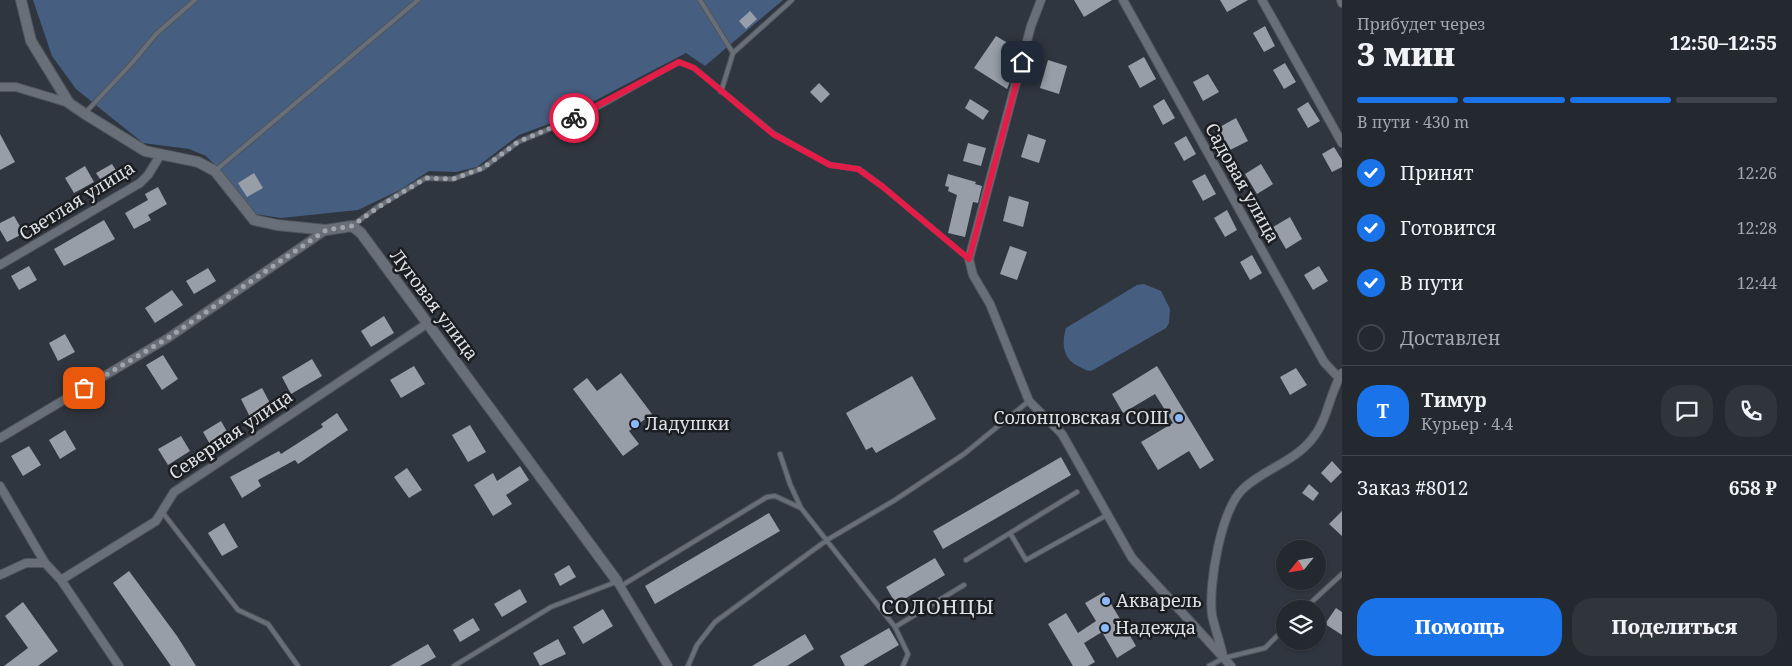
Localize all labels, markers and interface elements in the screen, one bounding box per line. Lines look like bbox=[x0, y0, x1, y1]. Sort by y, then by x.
text: Прибудет через bbox=[1357, 13, 1485, 35]
text: 12:50–12:55 bbox=[1669, 30, 1777, 56]
text: 3 мин bbox=[1357, 32, 1455, 75]
pin bbox=[1001, 41, 1043, 83]
icon: home bbox=[1008, 48, 1036, 76]
courier bbox=[549, 93, 599, 143]
icon: bike bbox=[560, 104, 588, 132]
text: В пути · 430 m bbox=[1357, 111, 1469, 133]
street label: Садовая улица bbox=[1200, 118, 1286, 247]
street label: Светлая улица bbox=[14, 155, 139, 245]
icon: check bbox=[1357, 159, 1385, 187]
text: Принят bbox=[1400, 160, 1474, 186]
text: 12:26 bbox=[1737, 162, 1777, 184]
icon: check bbox=[1357, 214, 1385, 242]
text: Готовится bbox=[1400, 215, 1496, 241]
text: 12:28 bbox=[1737, 217, 1777, 239]
street label: Луговая улица bbox=[385, 244, 484, 365]
icon: check bbox=[1357, 269, 1385, 297]
text: В пути bbox=[1400, 270, 1464, 296]
text: 12:44 bbox=[1737, 272, 1777, 294]
text: Доставлен bbox=[1400, 325, 1500, 351]
pin bbox=[63, 367, 105, 409]
icon: bag bbox=[70, 374, 98, 402]
street label: Северная улица bbox=[164, 384, 297, 485]
button: chat bbox=[1661, 385, 1713, 437]
button: phone bbox=[1725, 385, 1777, 437]
text: Тимур bbox=[1421, 387, 1487, 413]
text: Т bbox=[1377, 398, 1389, 424]
place label: Солонцовская СОШ bbox=[993, 405, 1169, 429]
place label: Ладушки bbox=[645, 411, 730, 435]
marker: Солонцовская СОШ bbox=[1173, 412, 1185, 424]
text: Курьер · 4.4 bbox=[1421, 413, 1513, 435]
marker: Ладушки bbox=[629, 418, 641, 430]
text: Заказ #8012 bbox=[1357, 475, 1468, 501]
text: 658 ₽ bbox=[1729, 475, 1777, 501]
north arrow bbox=[1276, 540, 1326, 590]
map controls bbox=[1276, 540, 1326, 650]
place label: Акварель bbox=[1116, 588, 1202, 612]
district label: СОЛОНЦЫ bbox=[881, 593, 995, 620]
marker: Акварель bbox=[1100, 595, 1112, 607]
button: Помощь bbox=[1357, 598, 1562, 656]
button: Поделиться bbox=[1572, 598, 1777, 656]
button: layers bbox=[1276, 600, 1326, 650]
place label: Надежда bbox=[1115, 615, 1196, 639]
marker: Надежда bbox=[1099, 622, 1111, 634]

